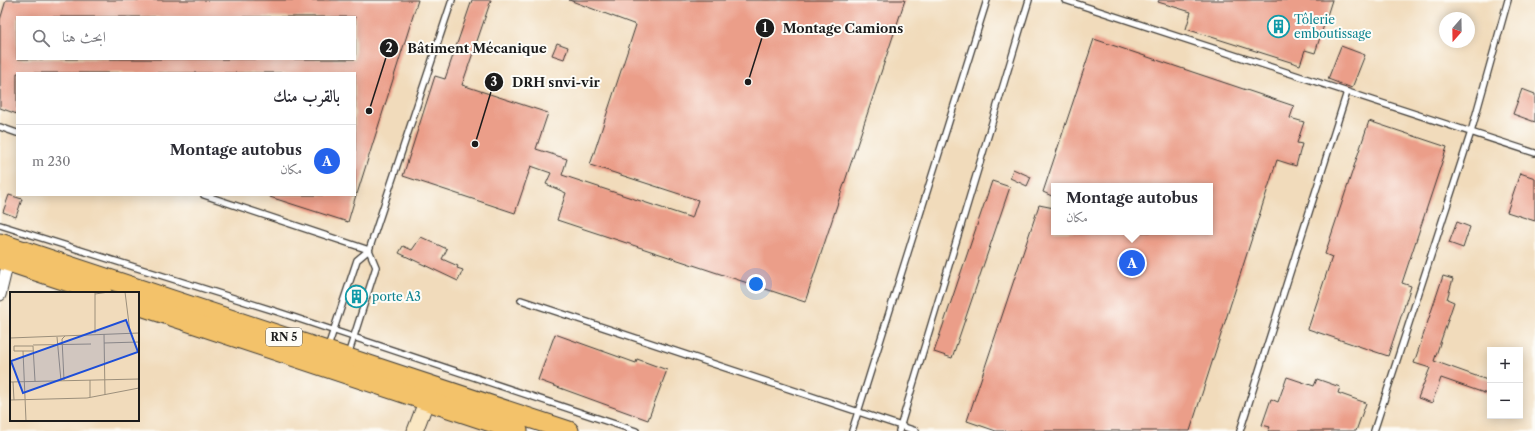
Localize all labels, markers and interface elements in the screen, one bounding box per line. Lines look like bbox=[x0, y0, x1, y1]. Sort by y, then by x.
place label: Tôlerie emboutissage bbox=[1294, 12, 1372, 41]
north arrow bbox=[1439, 12, 1475, 48]
building icon: Tôlerie emboutissage bbox=[1266, 14, 1292, 40]
search box bbox=[16, 16, 356, 60]
callout: Montage Camions bbox=[755, 16, 911, 41]
text: 1 bbox=[762, 20, 768, 35]
text: Montage Camions bbox=[783, 20, 903, 36]
icon: search bbox=[30, 27, 52, 49]
text: ابحث هنا bbox=[62, 27, 106, 46]
callout: Bâtiment Mécanique bbox=[379, 36, 555, 61]
text: 2 bbox=[385, 40, 393, 55]
text: Bâtiment Mécanique bbox=[407, 40, 547, 56]
callout: DRH snvi-vir bbox=[484, 70, 607, 95]
text: 3 bbox=[491, 74, 498, 89]
text: DRH snvi-vir bbox=[512, 74, 601, 90]
text: بالقرب منك bbox=[273, 86, 340, 106]
text: Montage autobus bbox=[170, 140, 302, 159]
text: 230 m bbox=[32, 153, 70, 169]
text: A bbox=[322, 153, 332, 169]
text: مكان bbox=[280, 161, 302, 177]
popup bbox=[1051, 183, 1213, 235]
text: Montage autobus bbox=[1066, 188, 1198, 207]
text: مكان bbox=[1066, 209, 1088, 225]
pin: A bbox=[1119, 248, 1145, 278]
your location bbox=[746, 274, 766, 294]
building icon: porte A3 bbox=[344, 284, 370, 310]
place label: porte A3 bbox=[372, 289, 421, 304]
inset map bbox=[10, 292, 139, 421]
road number: RN 5 bbox=[266, 328, 302, 346]
map controls bbox=[1487, 347, 1523, 419]
button: + bbox=[1487, 347, 1523, 383]
button: − bbox=[1487, 383, 1523, 419]

